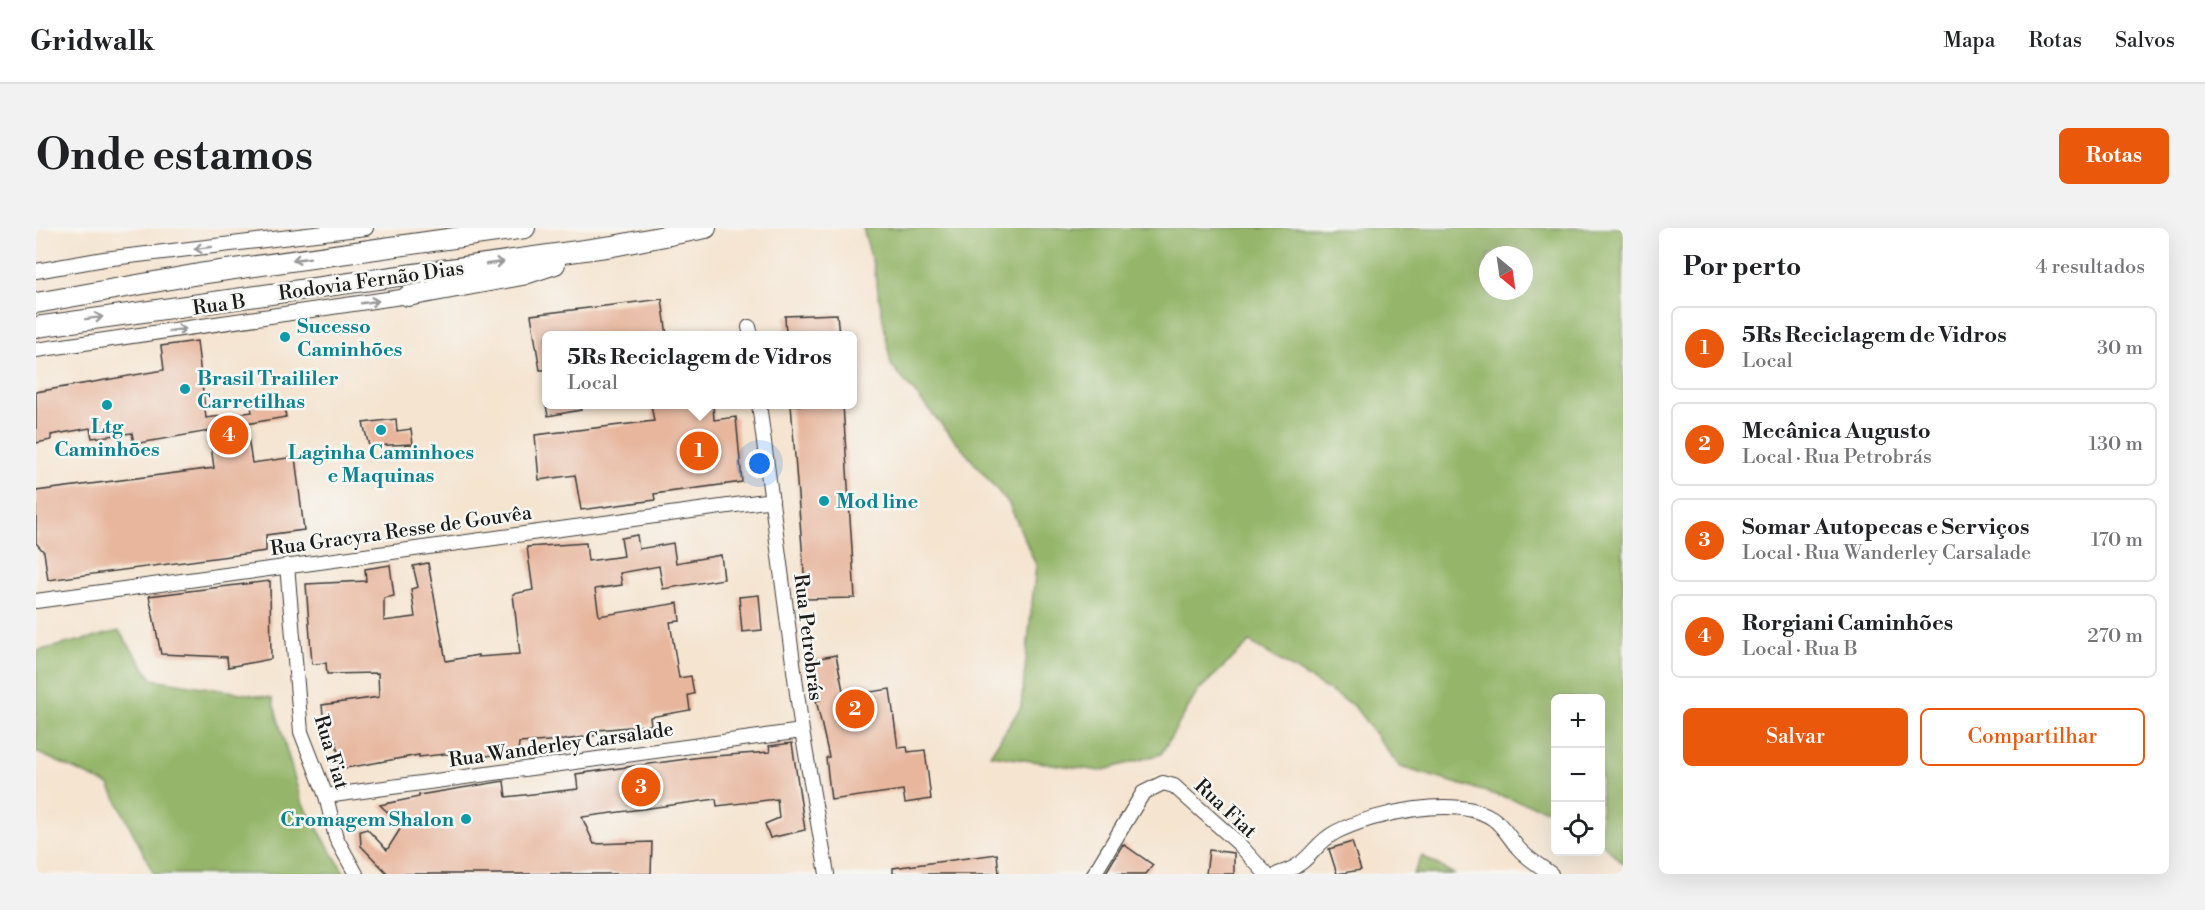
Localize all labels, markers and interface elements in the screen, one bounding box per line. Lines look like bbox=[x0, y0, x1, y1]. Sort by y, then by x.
text: Gridwalk bbox=[30, 24, 154, 59]
text: Mapa bbox=[1943, 28, 1995, 54]
text: Rotas bbox=[2028, 28, 2082, 54]
text: Salvos bbox=[2115, 28, 2175, 54]
button: Rotas bbox=[2059, 128, 2169, 184]
text: Onde estamos bbox=[36, 130, 313, 183]
one-way arrow bbox=[194, 243, 214, 254]
north arrow bbox=[1479, 246, 1533, 300]
text: Por perto bbox=[1683, 251, 1801, 283]
one-way arrow bbox=[292, 254, 311, 265]
text: 4 resultados bbox=[2035, 255, 2145, 280]
street label: Rodovia Fernão Dias bbox=[277, 256, 466, 307]
one-way arrow bbox=[485, 258, 504, 269]
street label: Rua B bbox=[191, 289, 247, 322]
one-way arrow bbox=[360, 296, 379, 307]
one-way arrow bbox=[83, 312, 103, 323]
place label: Sucesso Caminhões bbox=[297, 315, 402, 363]
text: 5Rs Reciclagem de Vidros bbox=[1742, 322, 2007, 349]
one-way arrow bbox=[167, 324, 186, 335]
marker: Sucesso Caminhões bbox=[278, 330, 292, 344]
popup bbox=[542, 331, 857, 409]
text: 1 bbox=[1700, 336, 1709, 361]
text: 30 m bbox=[2097, 336, 2143, 361]
text: 5Rs Reciclagem de Vidros bbox=[567, 344, 832, 371]
text: Local bbox=[1742, 349, 1793, 374]
place label: Brasil Traililer Carretilhas bbox=[197, 367, 339, 415]
text: Local bbox=[567, 371, 618, 396]
marker: Brasil Traililer Carretilhas bbox=[178, 382, 192, 396]
marker: Ltg Caminhões bbox=[100, 398, 114, 412]
pin: 4 bbox=[210, 412, 248, 458]
place label: Ltg Caminhões bbox=[54, 415, 160, 463]
text: Mecânica Augusto bbox=[1742, 418, 1931, 445]
marker: Laginha Caminhoes e Maquinas bbox=[374, 423, 388, 437]
pin: 1 bbox=[680, 428, 718, 474]
text: 2 bbox=[1698, 432, 1711, 457]
text: 130 m bbox=[2088, 432, 2143, 457]
place label: Laginha Caminhoes e Maquinas bbox=[288, 441, 474, 489]
text: Local · Rua Petrobrás bbox=[1742, 445, 1932, 470]
your location bbox=[745, 449, 774, 478]
place label: Mod line bbox=[836, 490, 918, 515]
marker: Mod line bbox=[817, 494, 831, 508]
street label: Rua Gracyra Resse de Gouvêa bbox=[269, 501, 534, 562]
text: Somar Autopecas e Serviços bbox=[1742, 514, 2030, 541]
text: 3 bbox=[1698, 528, 1711, 553]
text: 170 m bbox=[2091, 528, 2143, 553]
text: Local · Rua Wanderley Carsalade bbox=[1742, 541, 2031, 566]
street label: Rua Petrobrás bbox=[787, 572, 828, 702]
text: Rorgiani Caminhões bbox=[1742, 610, 1953, 637]
text: 4 bbox=[1698, 624, 1711, 649]
text: 270 m bbox=[2087, 624, 2143, 649]
text: Local · Rua B bbox=[1742, 637, 1858, 662]
pin: 2 bbox=[836, 686, 874, 732]
map controls bbox=[1551, 694, 1605, 856]
button: + bbox=[1551, 694, 1605, 748]
button: Salvar bbox=[1683, 708, 1908, 766]
button: Compartilhar bbox=[1920, 708, 2145, 766]
street label: Rua Fiat bbox=[307, 712, 354, 793]
street label: Rua Wanderley Carsalade bbox=[447, 717, 675, 774]
button: − bbox=[1551, 748, 1605, 802]
pin: 3 bbox=[622, 764, 660, 810]
street label: Rua Fiat bbox=[1189, 774, 1261, 844]
button: locate bbox=[1551, 802, 1605, 856]
place label: Cromagem Shalon bbox=[280, 808, 455, 833]
marker: Cromagem Shalon bbox=[459, 812, 473, 826]

